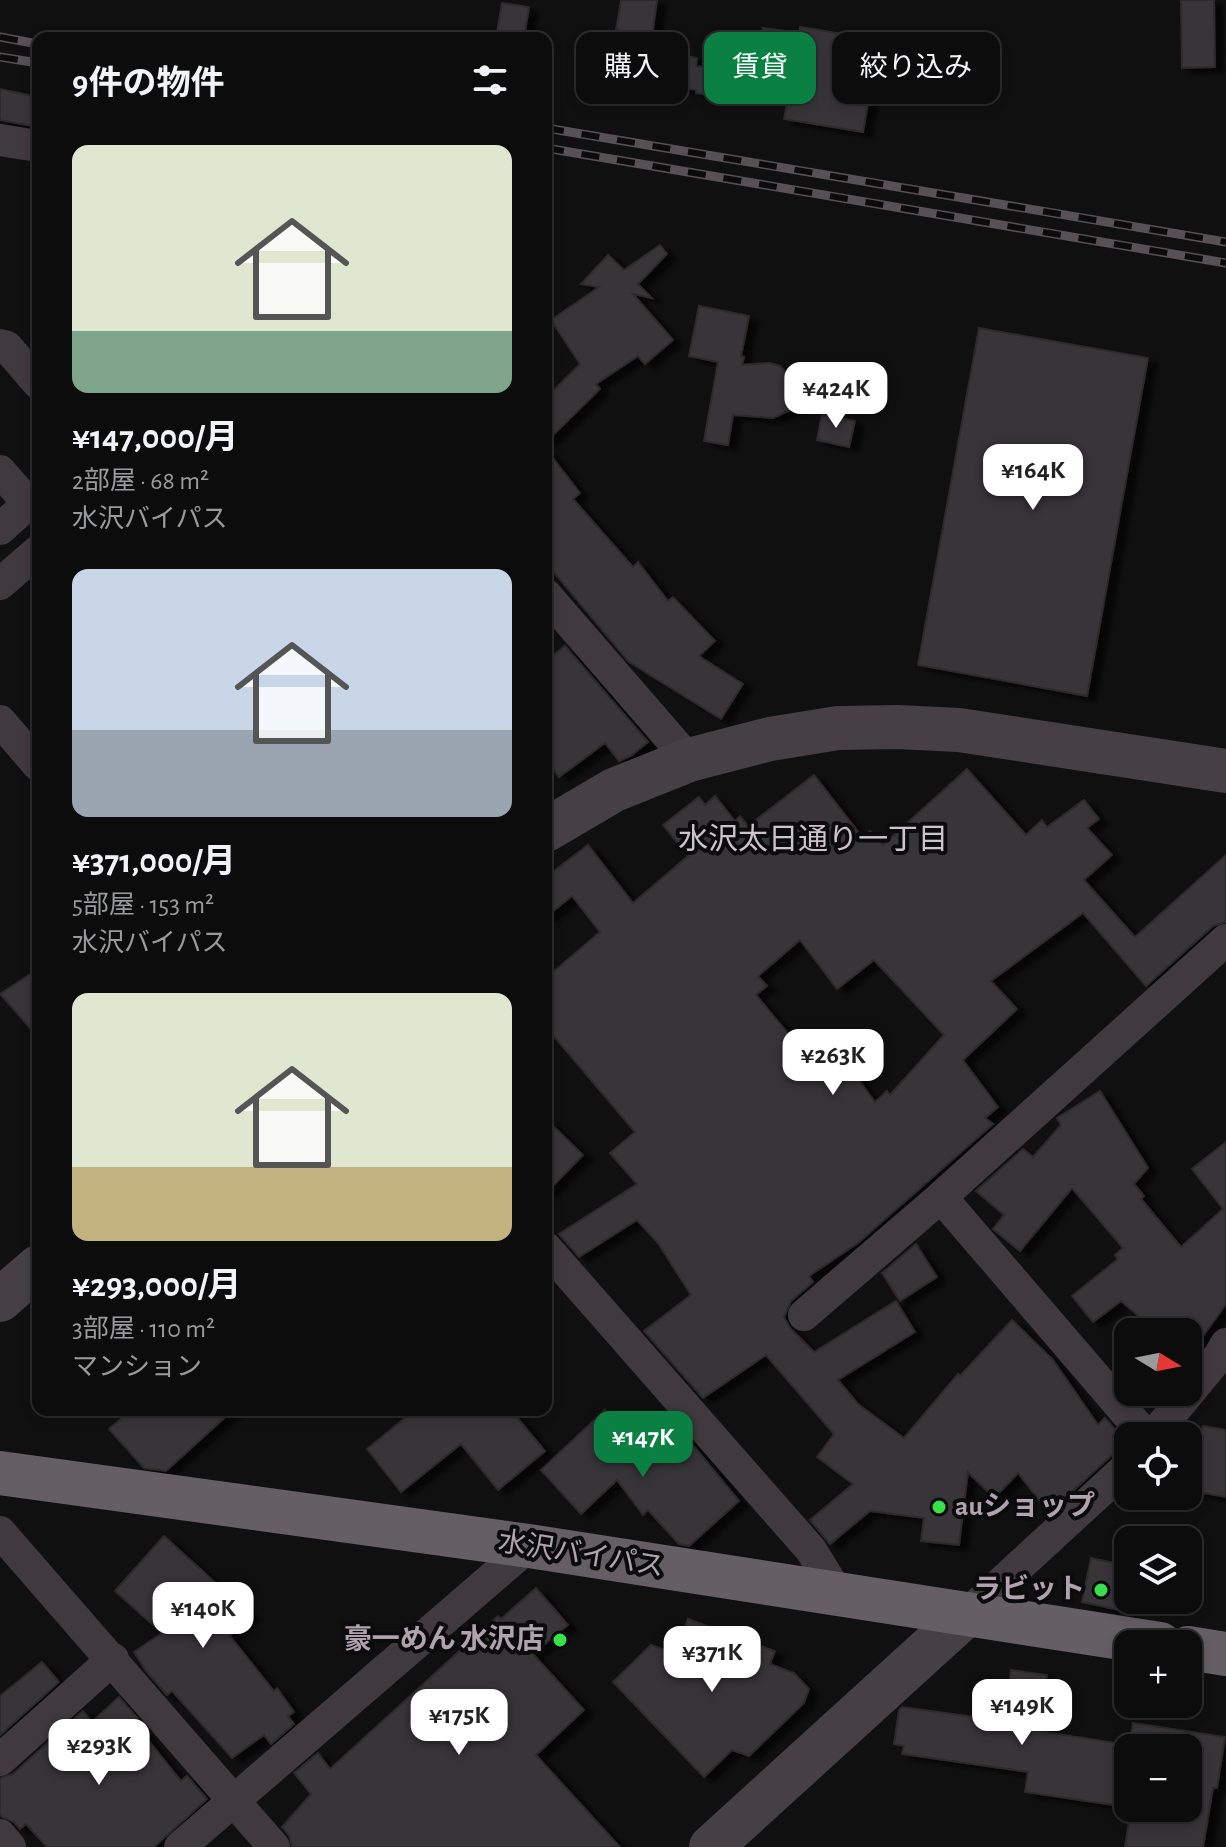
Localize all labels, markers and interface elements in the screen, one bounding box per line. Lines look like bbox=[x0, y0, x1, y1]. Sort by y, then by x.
chip: 購入 bbox=[576, 32, 688, 104]
chip: 賃貸 bbox=[704, 32, 816, 104]
chip: 絞り込み bbox=[832, 32, 1000, 104]
icon: filters bbox=[468, 58, 512, 102]
text: 9件の物件 bbox=[72, 67, 224, 101]
icon: home bbox=[220, 197, 364, 341]
pin: ¥424K bbox=[780, 362, 892, 430]
text: ¥424K bbox=[802, 375, 870, 401]
text: ¥147,000/月 bbox=[72, 421, 239, 455]
pin: ¥164K bbox=[977, 444, 1089, 512]
text: ¥164K bbox=[1001, 457, 1065, 483]
text: 2部屋 · 68 m² bbox=[72, 468, 209, 494]
text: 水沢バイパス bbox=[72, 506, 227, 532]
icon: home bbox=[220, 621, 364, 765]
district label: 水沢太日通り一丁目 bbox=[678, 823, 948, 855]
text: ¥371,000/月 bbox=[72, 845, 236, 879]
text: 5部屋 · 153 m² bbox=[72, 892, 214, 918]
text: 水沢バイパス bbox=[72, 930, 227, 956]
pin: ¥263K bbox=[777, 1029, 889, 1097]
text: ¥263K bbox=[801, 1042, 865, 1068]
icon: home bbox=[220, 1045, 364, 1189]
text: ¥293,000/月 bbox=[72, 1269, 242, 1303]
text: 3部屋 · 110 m² bbox=[72, 1316, 215, 1342]
north arrow bbox=[1114, 1318, 1202, 1406]
map controls bbox=[1114, 1318, 1202, 1822]
text: マンション bbox=[72, 1354, 202, 1380]
pin: ¥147K bbox=[587, 1411, 699, 1479]
button: locate bbox=[1114, 1422, 1202, 1510]
text: ¥147K bbox=[612, 1424, 674, 1450]
place label: auショップ bbox=[955, 1491, 1095, 1521]
marker: auショップ bbox=[930, 1498, 948, 1516]
street label: 水沢バイパス bbox=[496, 1526, 666, 1582]
button: layers bbox=[1114, 1526, 1202, 1614]
place label: ラビット bbox=[973, 1574, 1085, 1604]
marker: ラビット bbox=[1092, 1581, 1110, 1599]
pin: ¥140K bbox=[147, 1582, 259, 1650]
text: ¥140K bbox=[171, 1595, 235, 1621]
place label: 豪一めん 水沢店 bbox=[344, 1623, 544, 1654]
pin: ¥371K bbox=[656, 1626, 768, 1694]
button: + bbox=[1114, 1630, 1202, 1718]
marker: 豪一めん 水沢店 bbox=[551, 1631, 569, 1649]
text: ¥371K bbox=[682, 1639, 742, 1665]
pin: ¥149K bbox=[966, 1679, 1078, 1747]
pin: ¥175K bbox=[403, 1689, 515, 1757]
text: ¥149K bbox=[990, 1692, 1054, 1718]
text: ¥175K bbox=[429, 1702, 489, 1728]
pin: ¥293K bbox=[43, 1719, 155, 1787]
text: ¥293K bbox=[67, 1732, 131, 1758]
button: − bbox=[1114, 1734, 1202, 1822]

